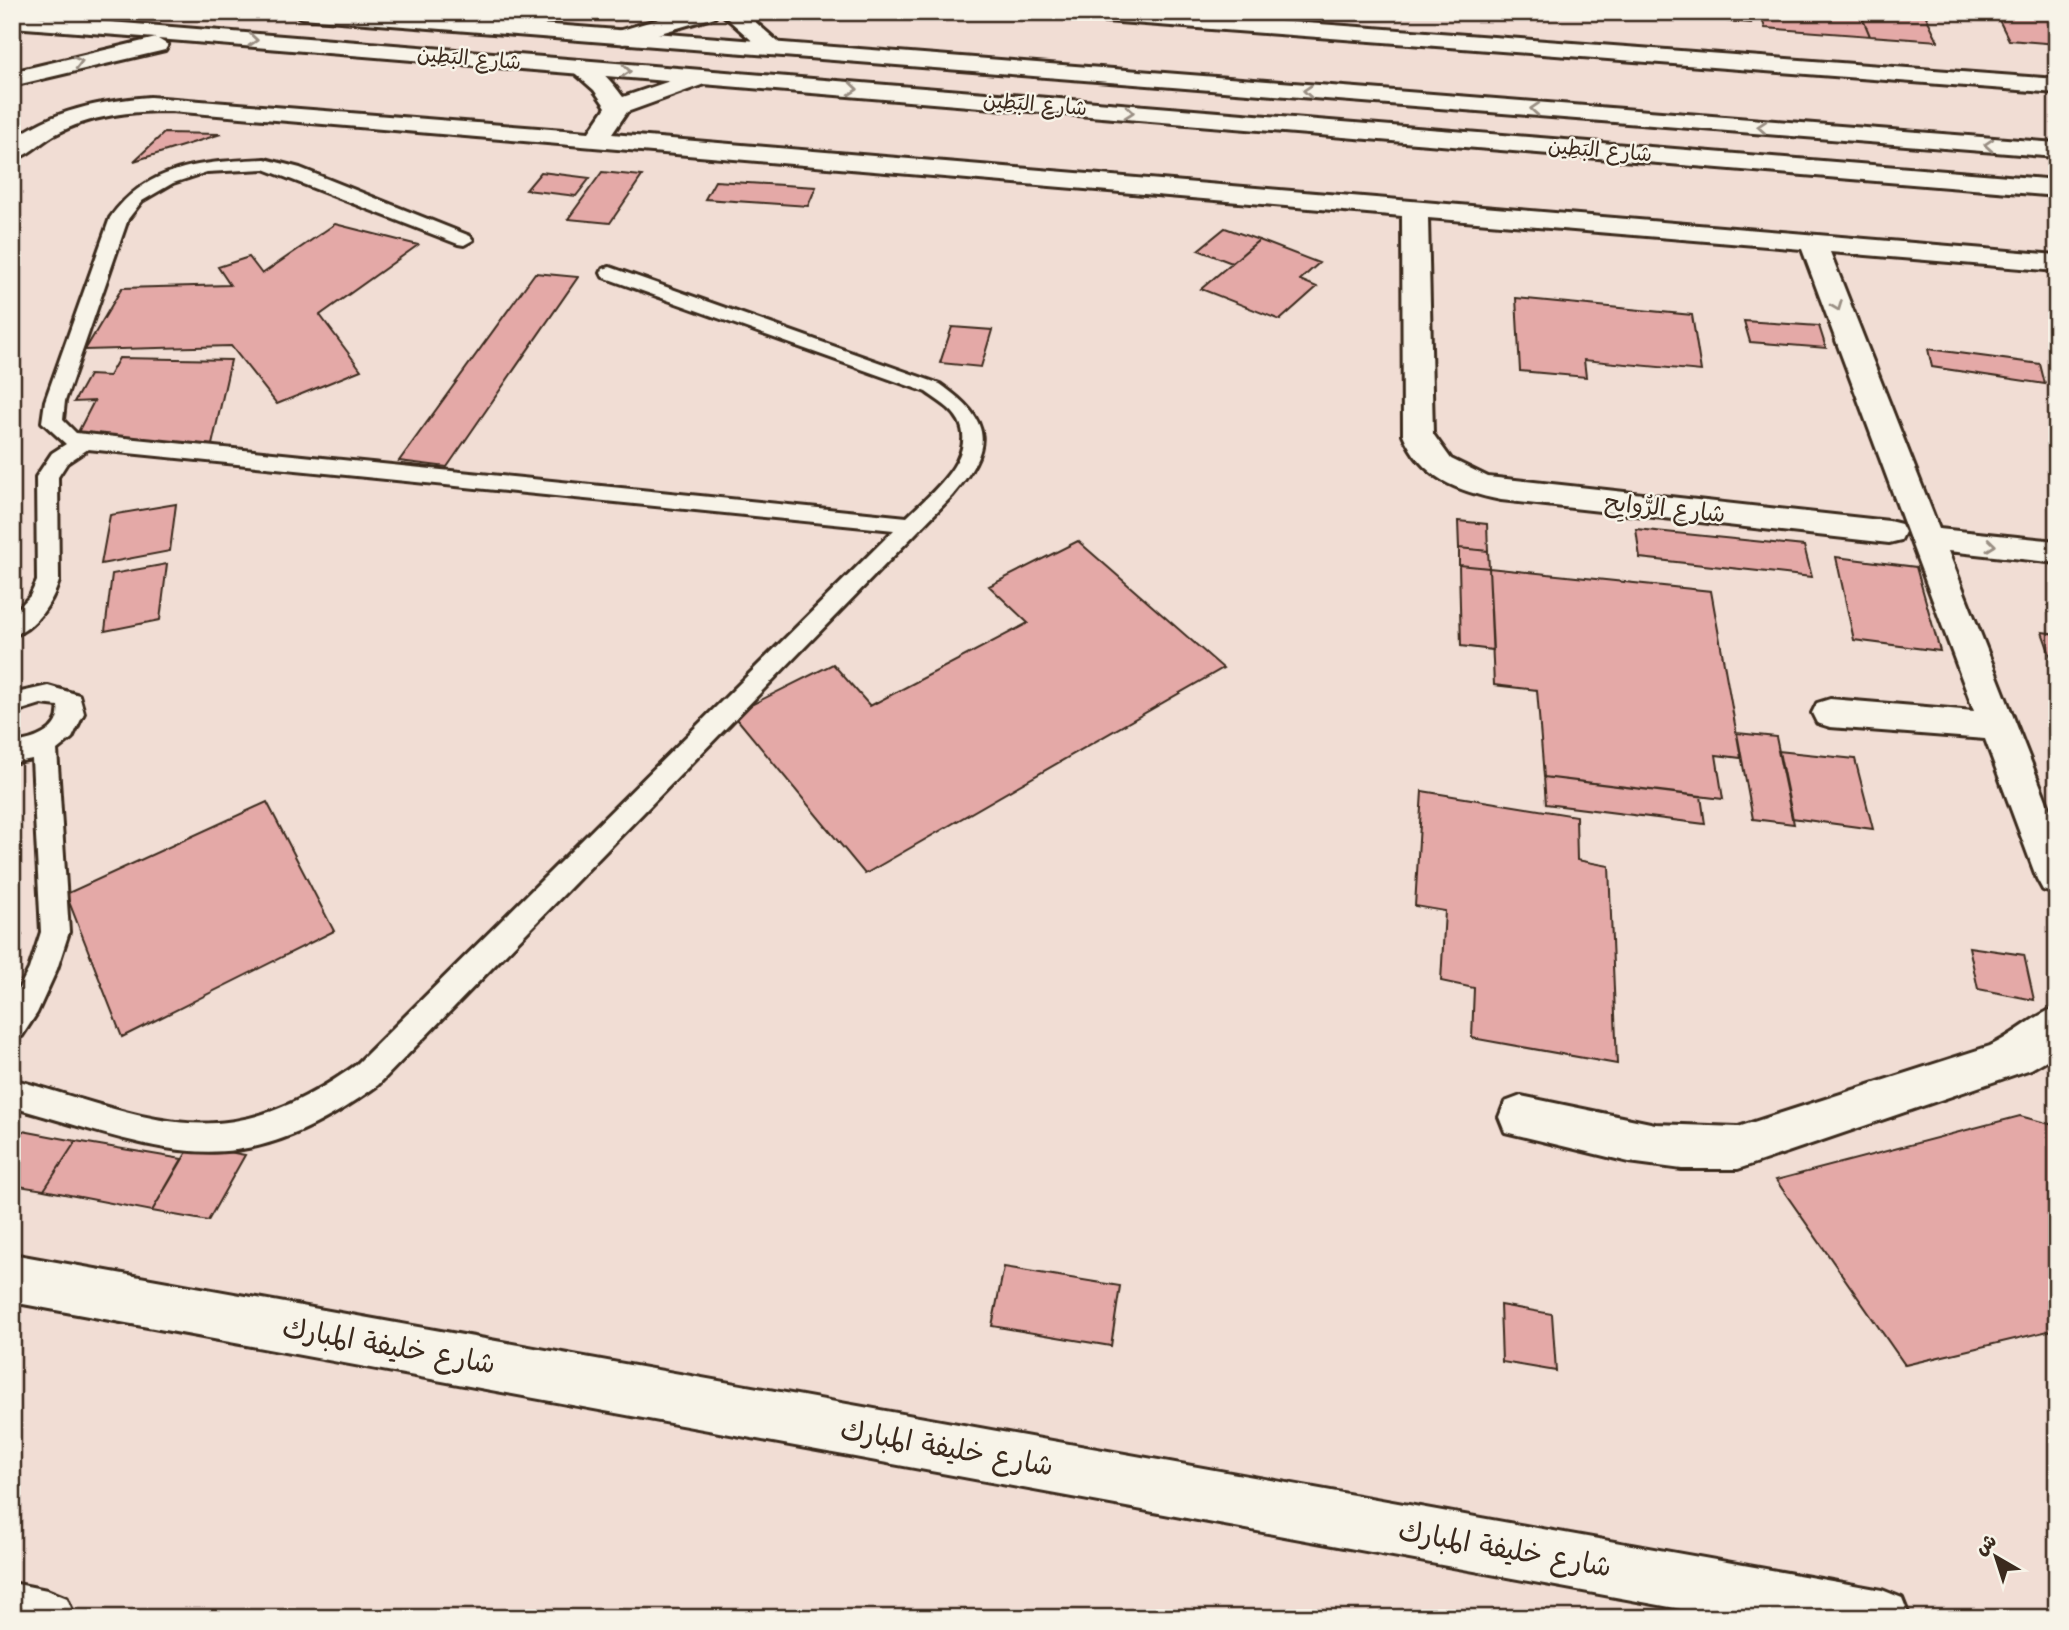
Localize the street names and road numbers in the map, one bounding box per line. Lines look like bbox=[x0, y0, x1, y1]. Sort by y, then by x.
street label: شارع البَطِين bbox=[416, 41, 522, 77]
street label: شارع البَطِين bbox=[982, 87, 1088, 123]
street label: شارع البَطِين bbox=[1547, 133, 1653, 169]
street label: شارع الرُّوايِح bbox=[1603, 488, 1727, 533]
street label: شارع خليفة المبارك bbox=[280, 1312, 498, 1383]
street label: شارع خليفة المبارك bbox=[838, 1414, 1056, 1485]
street label: شارع خليفة المبارك bbox=[1396, 1515, 1614, 1586]

